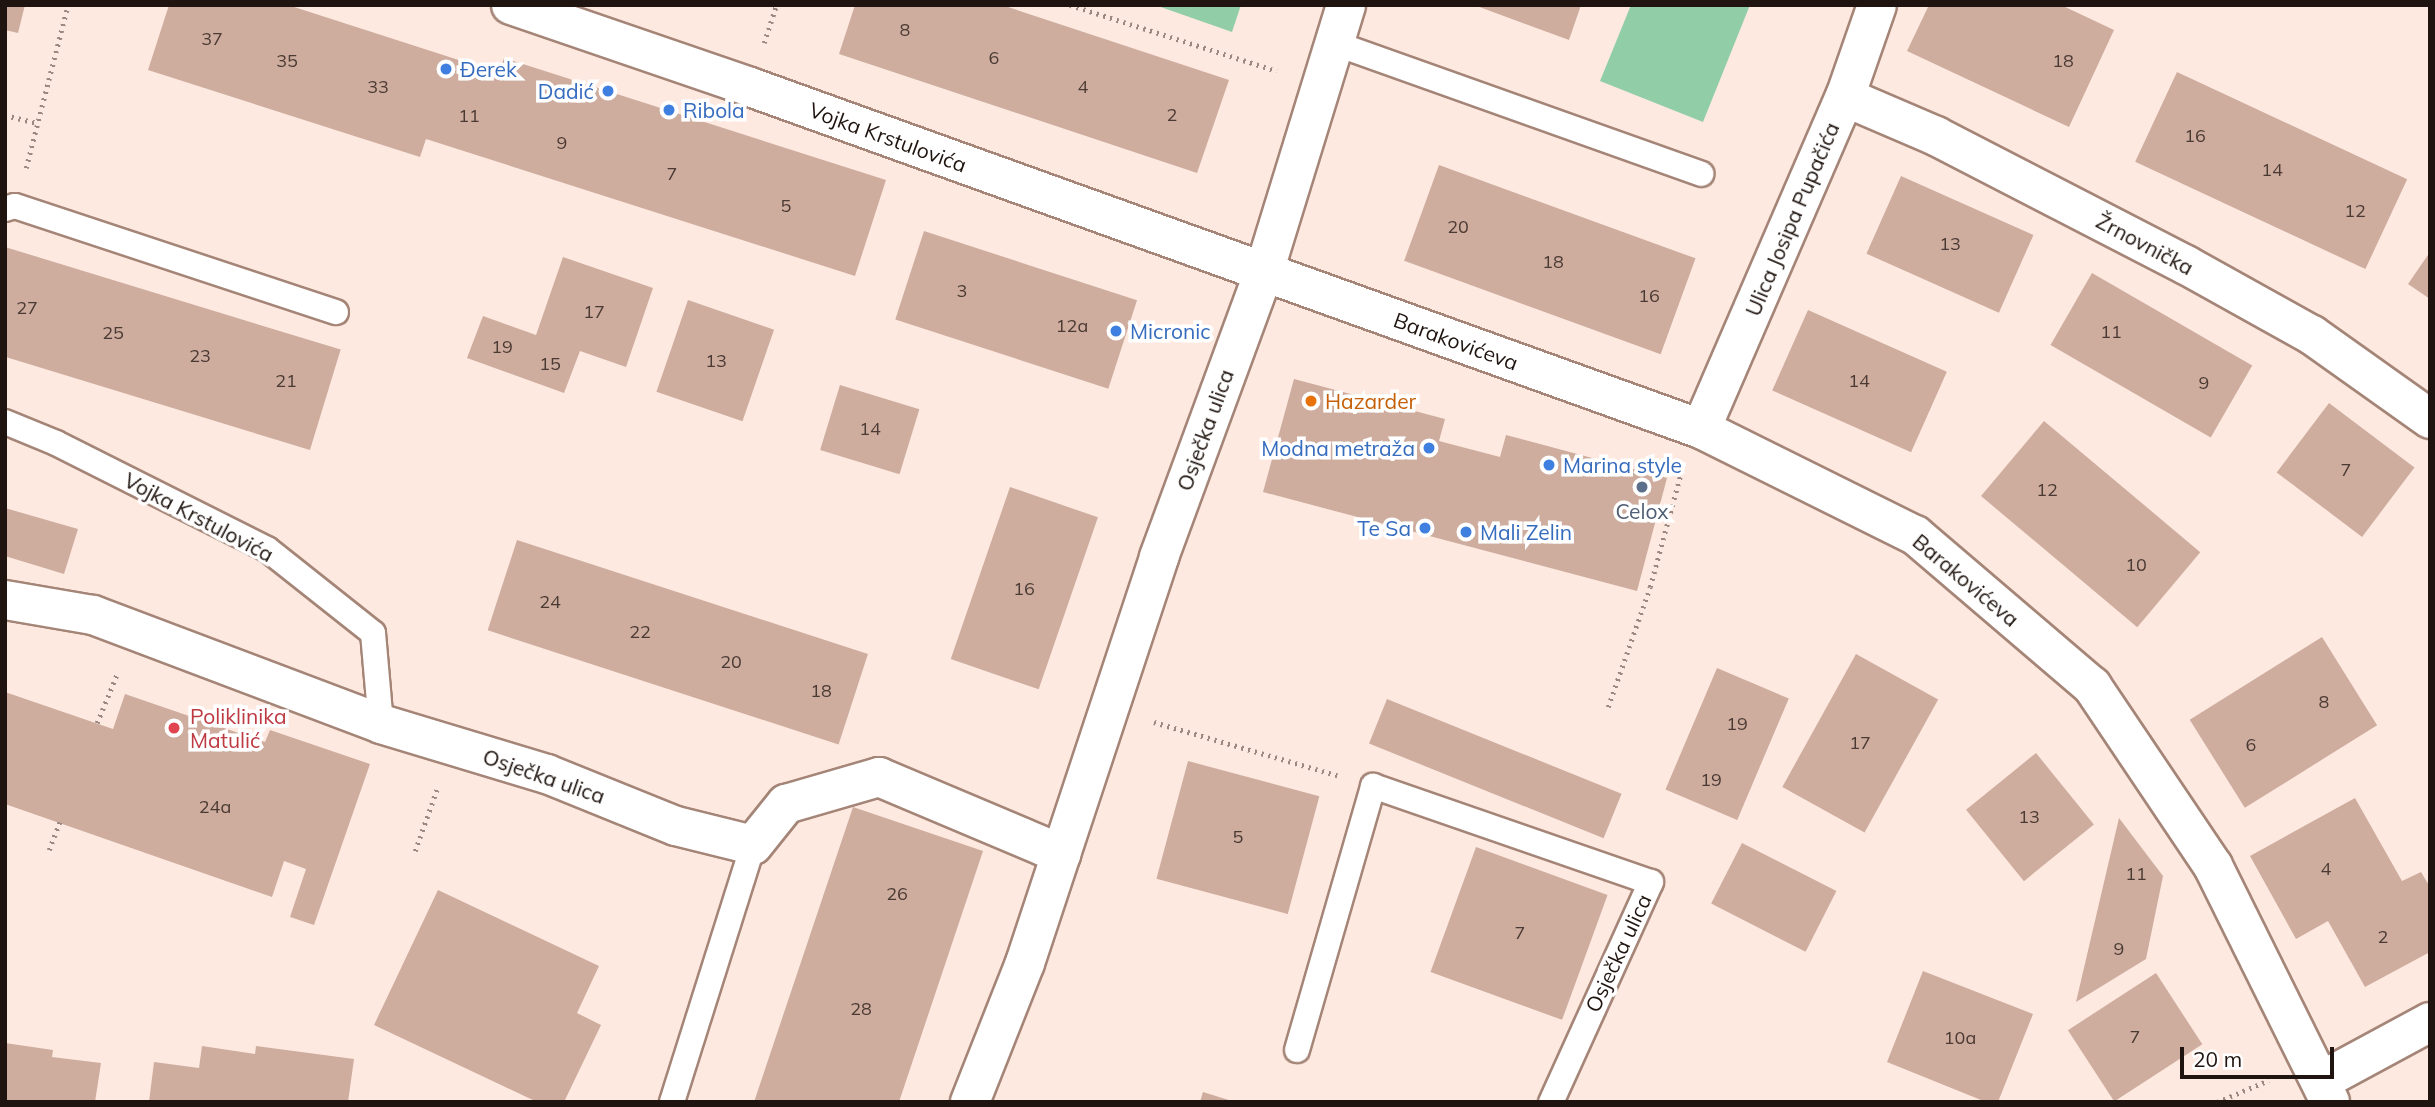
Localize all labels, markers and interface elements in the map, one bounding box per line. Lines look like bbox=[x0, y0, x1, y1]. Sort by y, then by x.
house number: 8 bbox=[900, 19, 910, 41]
house number: 37 bbox=[201, 28, 223, 50]
house number: 6 bbox=[989, 47, 999, 69]
house number: 35 bbox=[276, 50, 298, 72]
house number: 18 bbox=[2052, 50, 2074, 72]
place label: Đerek bbox=[460, 56, 517, 82]
marker: Đerek bbox=[438, 61, 454, 77]
house number: 33 bbox=[367, 76, 389, 98]
house number: 4 bbox=[1078, 76, 1088, 98]
place label: Dadić bbox=[538, 78, 594, 104]
marker: Dadić bbox=[600, 83, 616, 99]
place label: Ribola bbox=[683, 97, 745, 123]
street label: Vojka Krstulovića bbox=[806, 97, 970, 177]
marker: Ribola bbox=[661, 102, 677, 118]
house number: 2 bbox=[1167, 104, 1177, 126]
house number: 11 bbox=[458, 105, 480, 127]
street label: Ulica Josipa Pupačića bbox=[1740, 118, 1844, 320]
house number: 16 bbox=[2184, 125, 2206, 147]
house number: 9 bbox=[557, 132, 567, 154]
house number: 14 bbox=[2261, 159, 2283, 181]
house number: 7 bbox=[667, 163, 677, 185]
house number: 5 bbox=[781, 195, 791, 217]
house number: 12 bbox=[2344, 200, 2366, 222]
street label: Žrnovnička bbox=[2092, 208, 2198, 280]
house number: 20 bbox=[1447, 216, 1469, 238]
house number: 13 bbox=[1939, 233, 1961, 255]
house number: 18 bbox=[1542, 251, 1564, 273]
house number: 3 bbox=[957, 280, 967, 302]
house number: 16 bbox=[1638, 285, 1660, 307]
house number: 27 bbox=[16, 297, 38, 319]
house number: 17 bbox=[583, 301, 605, 323]
street label: Barakovićeva bbox=[1390, 307, 1522, 375]
house number: 12a bbox=[1056, 315, 1088, 337]
place label: Micronic bbox=[1130, 318, 1211, 344]
house number: 11 bbox=[2100, 321, 2122, 343]
house number: 25 bbox=[102, 322, 124, 344]
marker: Micronic bbox=[1108, 323, 1124, 339]
house number: 19 bbox=[491, 336, 513, 358]
house number: 23 bbox=[189, 345, 211, 367]
house number: 13 bbox=[705, 350, 727, 372]
house number: 15 bbox=[539, 353, 561, 375]
street label: Osječka ulica bbox=[1171, 366, 1239, 494]
house number: 21 bbox=[275, 370, 297, 392]
house number: 14 bbox=[1848, 370, 1870, 392]
house number: 9 bbox=[2199, 372, 2209, 394]
place label: Hazarder bbox=[1325, 388, 1416, 414]
marker: Hazarder bbox=[1303, 393, 1319, 409]
house number: 14 bbox=[859, 418, 881, 440]
place label: Modna metraža bbox=[1261, 435, 1415, 461]
marker: Modna metraža bbox=[1421, 440, 1437, 456]
place label: Marina style bbox=[1563, 452, 1682, 478]
marker: Marina style bbox=[1541, 457, 1557, 473]
house number: 7 bbox=[2341, 459, 2351, 481]
street label: Vojka Krstulovića bbox=[120, 467, 278, 567]
marker: Celox bbox=[1634, 479, 1650, 495]
house number: 12 bbox=[2036, 479, 2058, 501]
place label: Celox bbox=[1615, 498, 1669, 524]
place label: Te Sa bbox=[1357, 515, 1411, 541]
place label: Mali Zelin bbox=[1480, 519, 1572, 545]
marker: Te Sa bbox=[1417, 520, 1433, 536]
marker: Mali Zelin bbox=[1458, 524, 1474, 540]
street label: Barakovićeva bbox=[1908, 528, 2024, 632]
house number: 10 bbox=[2125, 554, 2147, 576]
house number: 16 bbox=[1013, 578, 1035, 600]
house number: 24 bbox=[539, 591, 561, 613]
house number: 22 bbox=[629, 621, 651, 643]
house number: 20 bbox=[720, 651, 742, 673]
house number: 18 bbox=[810, 680, 832, 702]
house number: 8 bbox=[2319, 691, 2329, 713]
place label: Poliklinika Matulić bbox=[190, 703, 287, 753]
house number: 19 bbox=[1726, 713, 1748, 735]
marker: Poliklinika Matulić bbox=[164, 718, 184, 738]
house number: 17 bbox=[1849, 732, 1871, 754]
house number: 6 bbox=[2246, 734, 2256, 756]
street label: Osječka ulica bbox=[480, 743, 608, 809]
house number: 19 bbox=[1700, 769, 1722, 791]
house number: 24a bbox=[199, 796, 231, 818]
house number: 13 bbox=[2018, 806, 2040, 828]
house number: 5 bbox=[1233, 826, 1243, 848]
house number: 4 bbox=[2321, 858, 2331, 880]
house number: 11 bbox=[2125, 863, 2147, 885]
house number: 26 bbox=[886, 883, 908, 905]
street label: Osječka ulica bbox=[1580, 890, 1656, 1016]
house number: 7 bbox=[1515, 922, 1525, 944]
house number: 2 bbox=[2378, 926, 2388, 948]
house number: 9 bbox=[2114, 938, 2124, 960]
house number: 28 bbox=[850, 998, 872, 1020]
house number: 7 bbox=[2130, 1026, 2140, 1048]
house number: 10a bbox=[1944, 1027, 1976, 1049]
scale bar bbox=[2183, 1034, 2337, 1078]
text: 20 m bbox=[2193, 1046, 2242, 1072]

